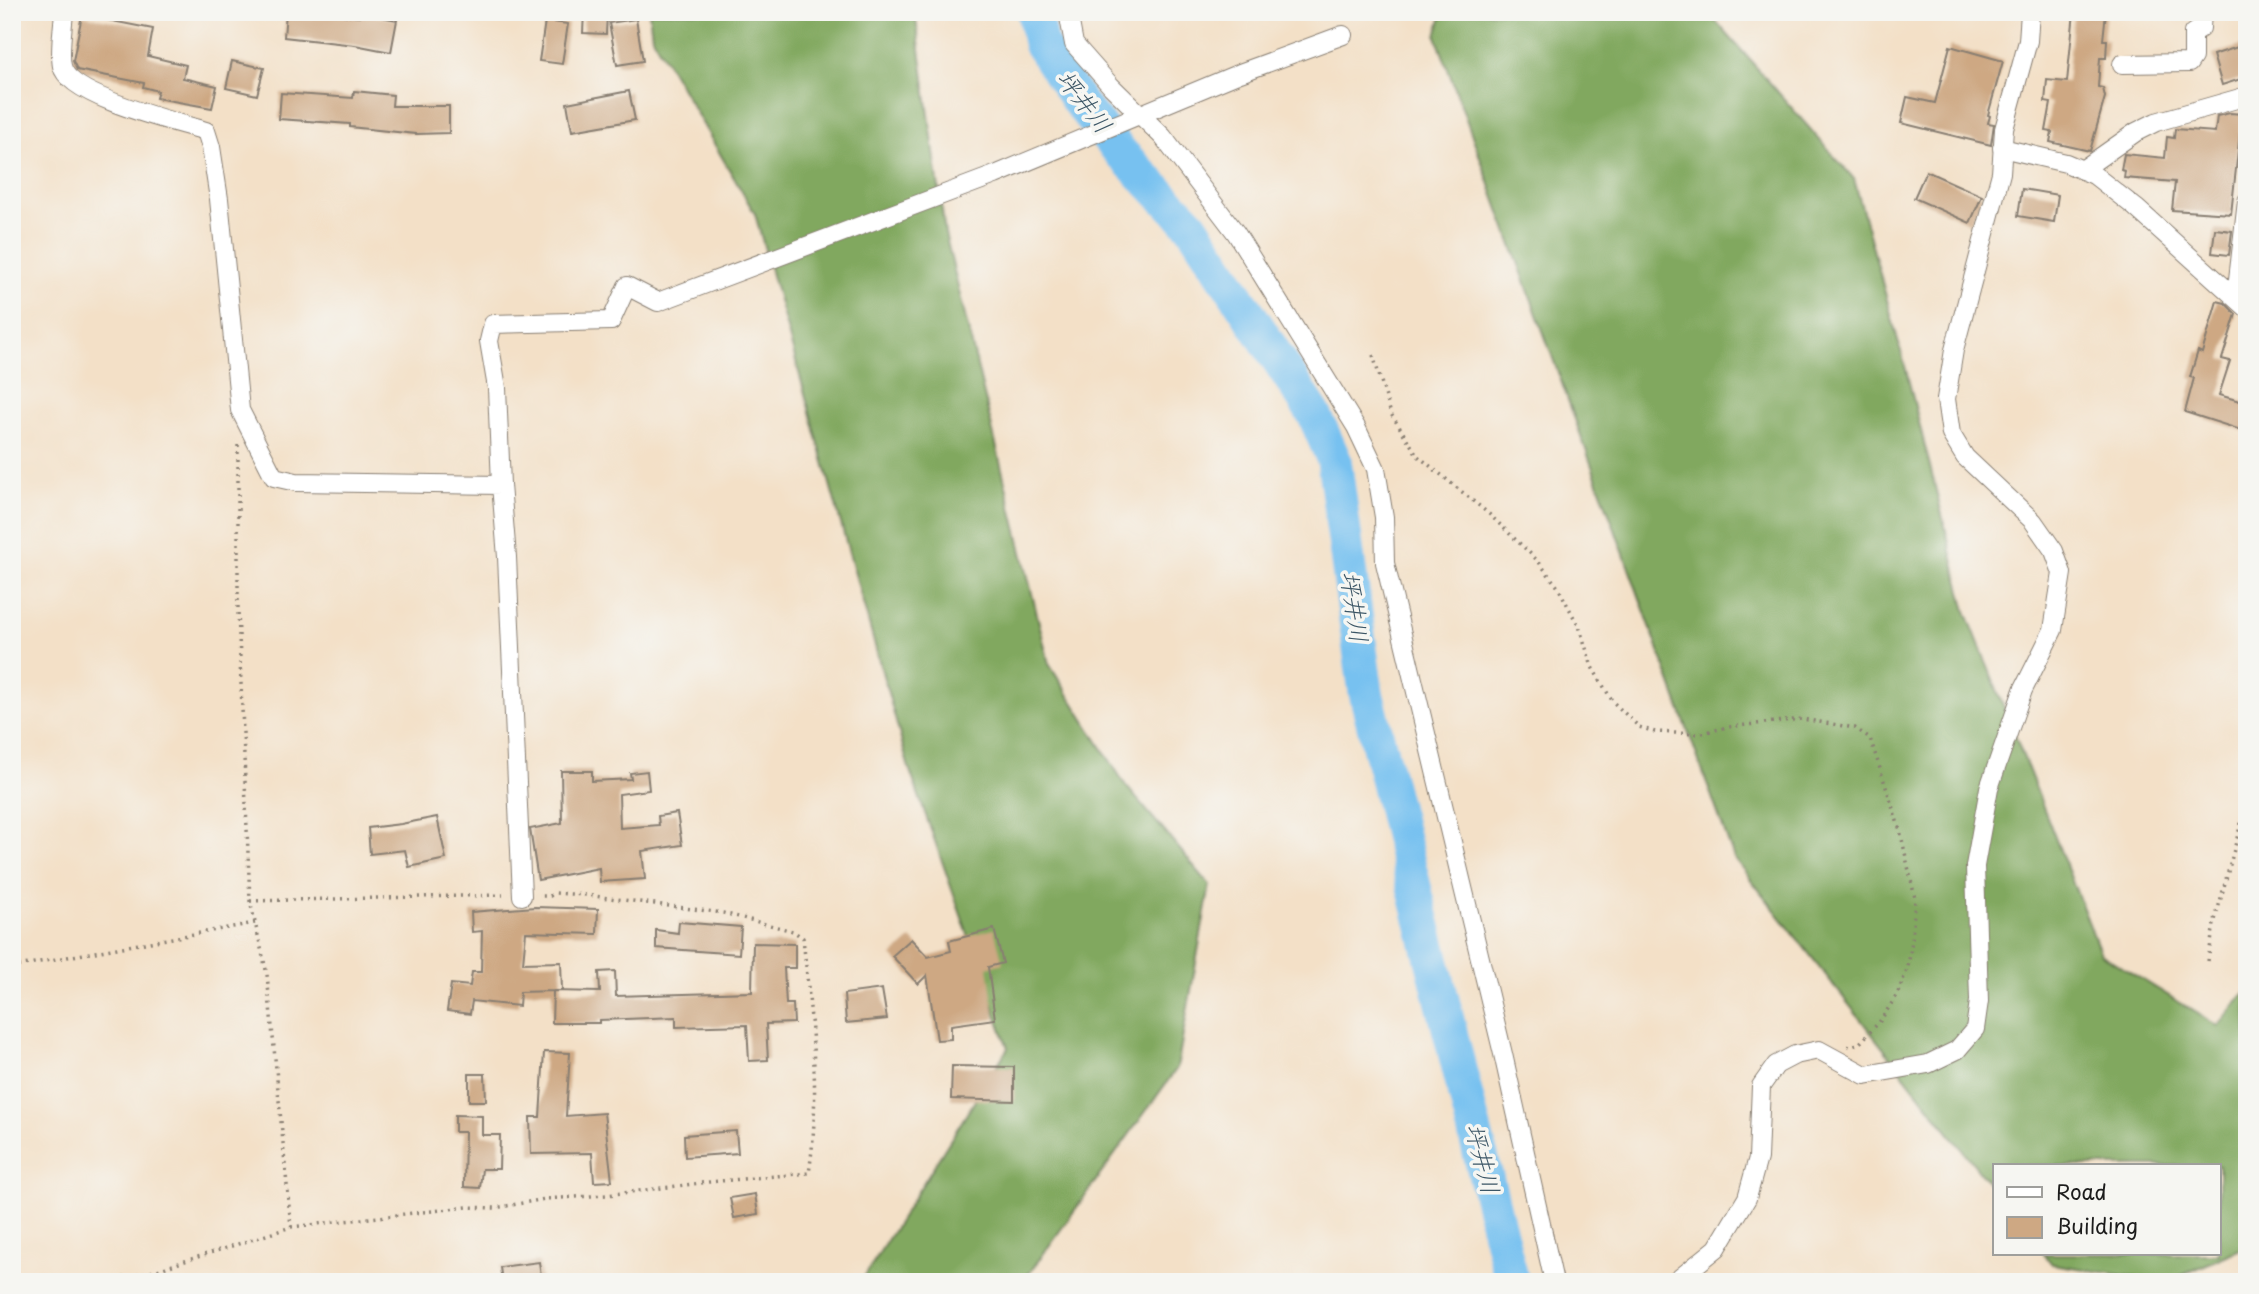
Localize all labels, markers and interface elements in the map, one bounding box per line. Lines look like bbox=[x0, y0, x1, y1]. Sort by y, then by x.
water label: 坪井川 bbox=[1049, 61, 1122, 140]
water label: 坪井川 bbox=[1333, 569, 1379, 645]
water label: 坪井川 bbox=[1458, 1119, 1510, 1198]
legend bbox=[1993, 1164, 2220, 1256]
text: Road bbox=[2056, 1175, 2107, 1207]
text: Building bbox=[2056, 1209, 2138, 1241]

